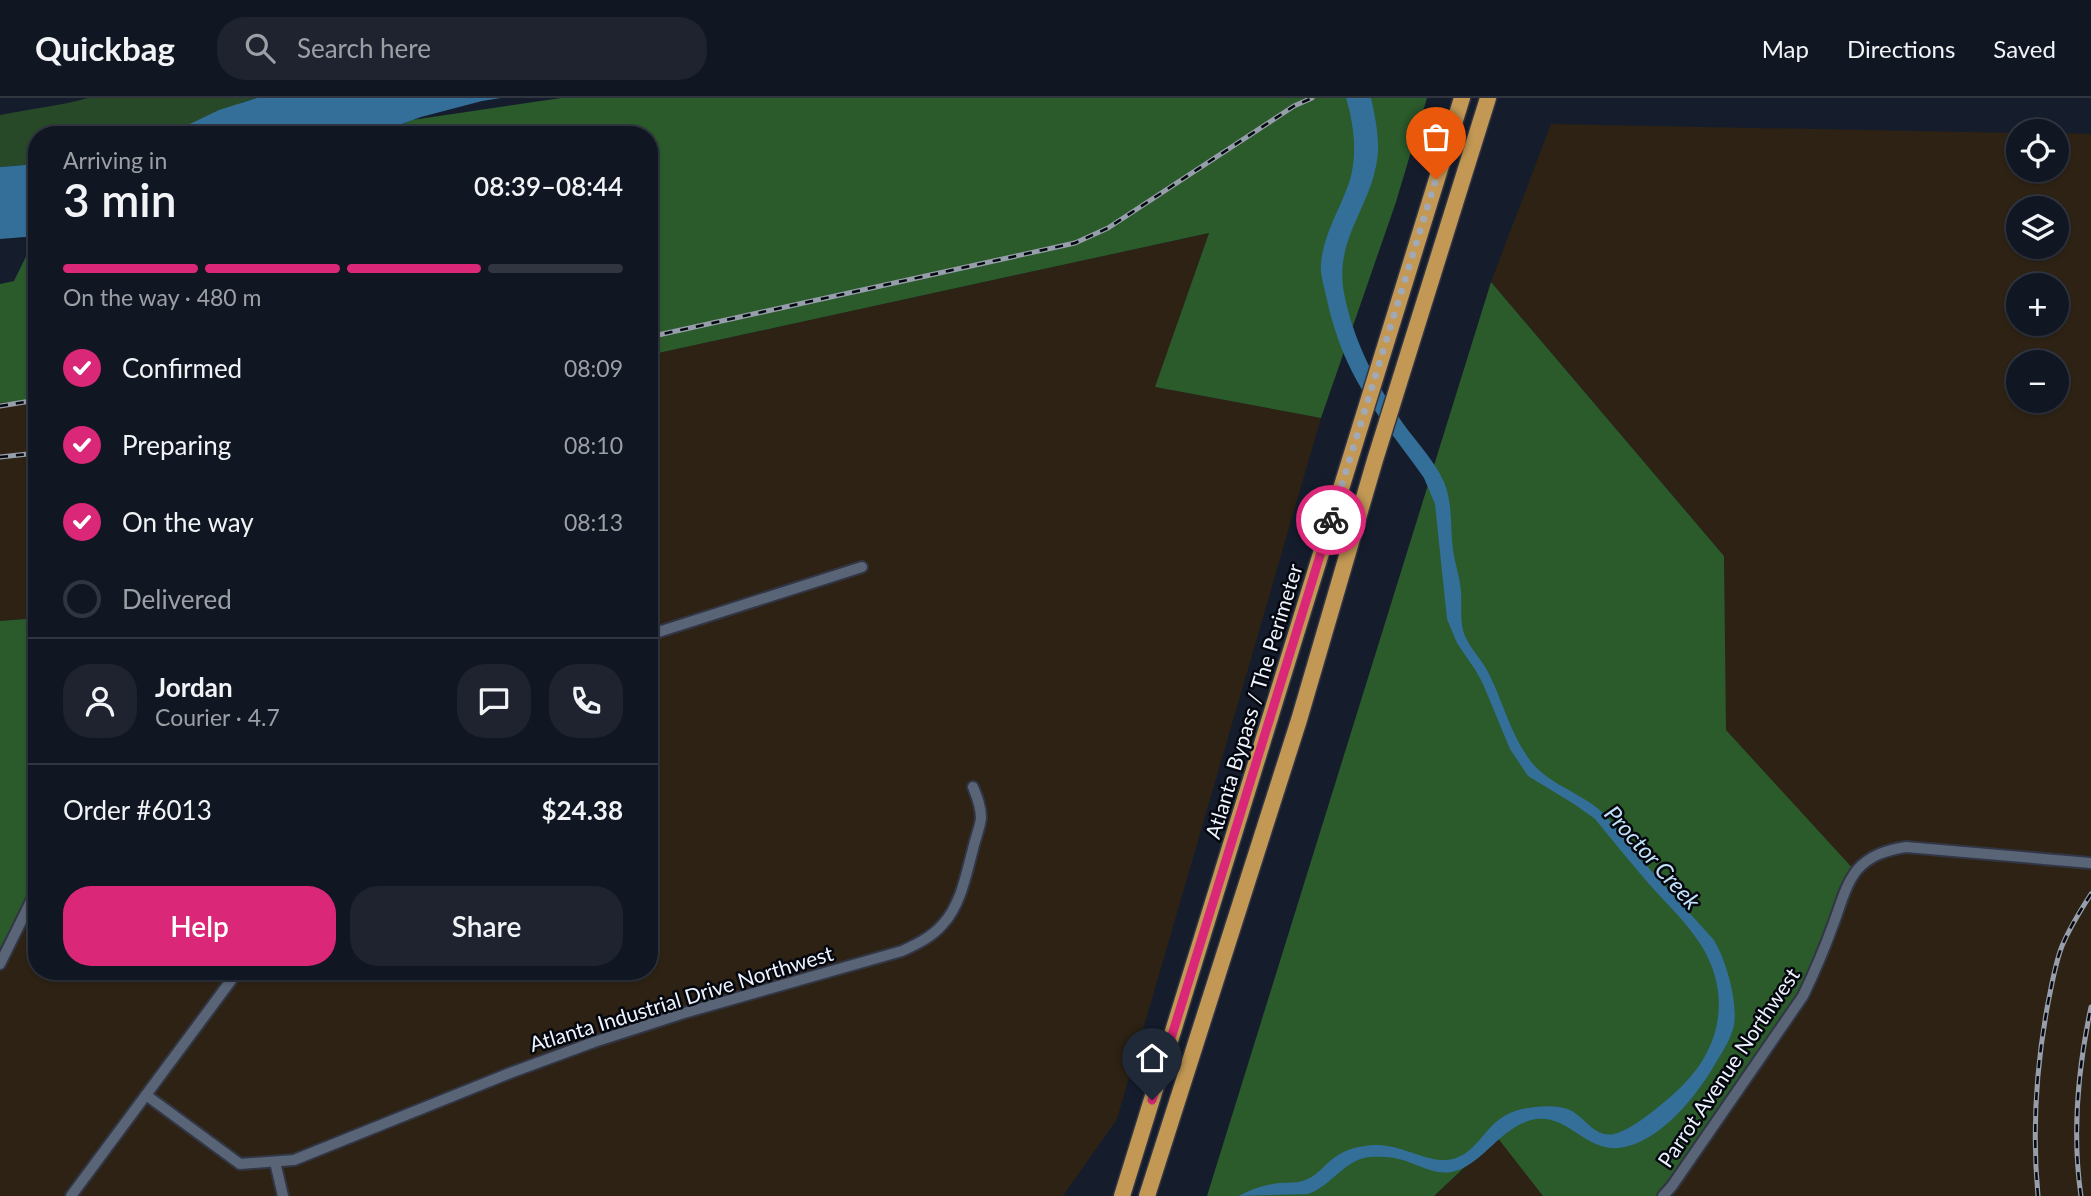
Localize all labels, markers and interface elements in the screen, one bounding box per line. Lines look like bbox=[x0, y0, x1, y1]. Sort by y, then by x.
search box bbox=[217, 17, 707, 80]
text: Quickbag bbox=[35, 28, 175, 68]
icon: search bbox=[241, 29, 279, 67]
text: Search here bbox=[297, 32, 431, 64]
text: Map bbox=[1762, 34, 1809, 63]
text: Directions bbox=[1847, 34, 1955, 63]
text: Saved bbox=[1993, 34, 2056, 63]
pin bbox=[1406, 107, 1466, 179]
icon: bag bbox=[1417, 118, 1455, 156]
map controls bbox=[2006, 119, 2069, 413]
button: locate bbox=[2006, 119, 2069, 182]
text: Arriving in bbox=[63, 146, 167, 174]
text: 08:39–08:44 bbox=[474, 170, 623, 202]
text: 3 min bbox=[63, 172, 177, 227]
button: layers bbox=[2006, 196, 2069, 259]
button: + bbox=[2006, 273, 2069, 336]
text: On the way · 480 m bbox=[63, 283, 262, 311]
icon: check bbox=[63, 349, 101, 387]
button: − bbox=[2006, 350, 2069, 413]
text: Confirmed bbox=[122, 352, 242, 384]
text: 08:09 bbox=[564, 354, 623, 382]
icon: check bbox=[63, 426, 101, 464]
text: Preparing bbox=[122, 429, 231, 461]
text: 08:10 bbox=[564, 431, 623, 459]
courier bbox=[1296, 485, 1366, 555]
icon: bike bbox=[1312, 501, 1350, 539]
icon: check bbox=[63, 503, 101, 541]
text: On the way bbox=[122, 506, 254, 538]
text: 08:13 bbox=[564, 508, 623, 536]
street label: Atlanta Bypass / The Perimeter bbox=[1199, 560, 1307, 842]
text: Delivered bbox=[122, 583, 232, 615]
button: person bbox=[63, 664, 137, 738]
button: chat bbox=[457, 664, 531, 738]
button: phone bbox=[549, 664, 623, 738]
text: Jordan bbox=[155, 671, 233, 703]
text: Courier · 4.7 bbox=[155, 703, 280, 731]
text: Order #6013 bbox=[63, 794, 212, 826]
text: $24.38 bbox=[541, 794, 623, 826]
water label: Proctor Creek bbox=[1599, 799, 1708, 915]
button: Help bbox=[63, 886, 336, 966]
button: Share bbox=[350, 886, 623, 966]
street label: Atlanta Industrial Drive Northwest bbox=[526, 940, 836, 1056]
street label: Parrot Avenue Northwest bbox=[1652, 962, 1804, 1171]
pin bbox=[1122, 1028, 1182, 1100]
icon: home bbox=[1133, 1039, 1171, 1077]

